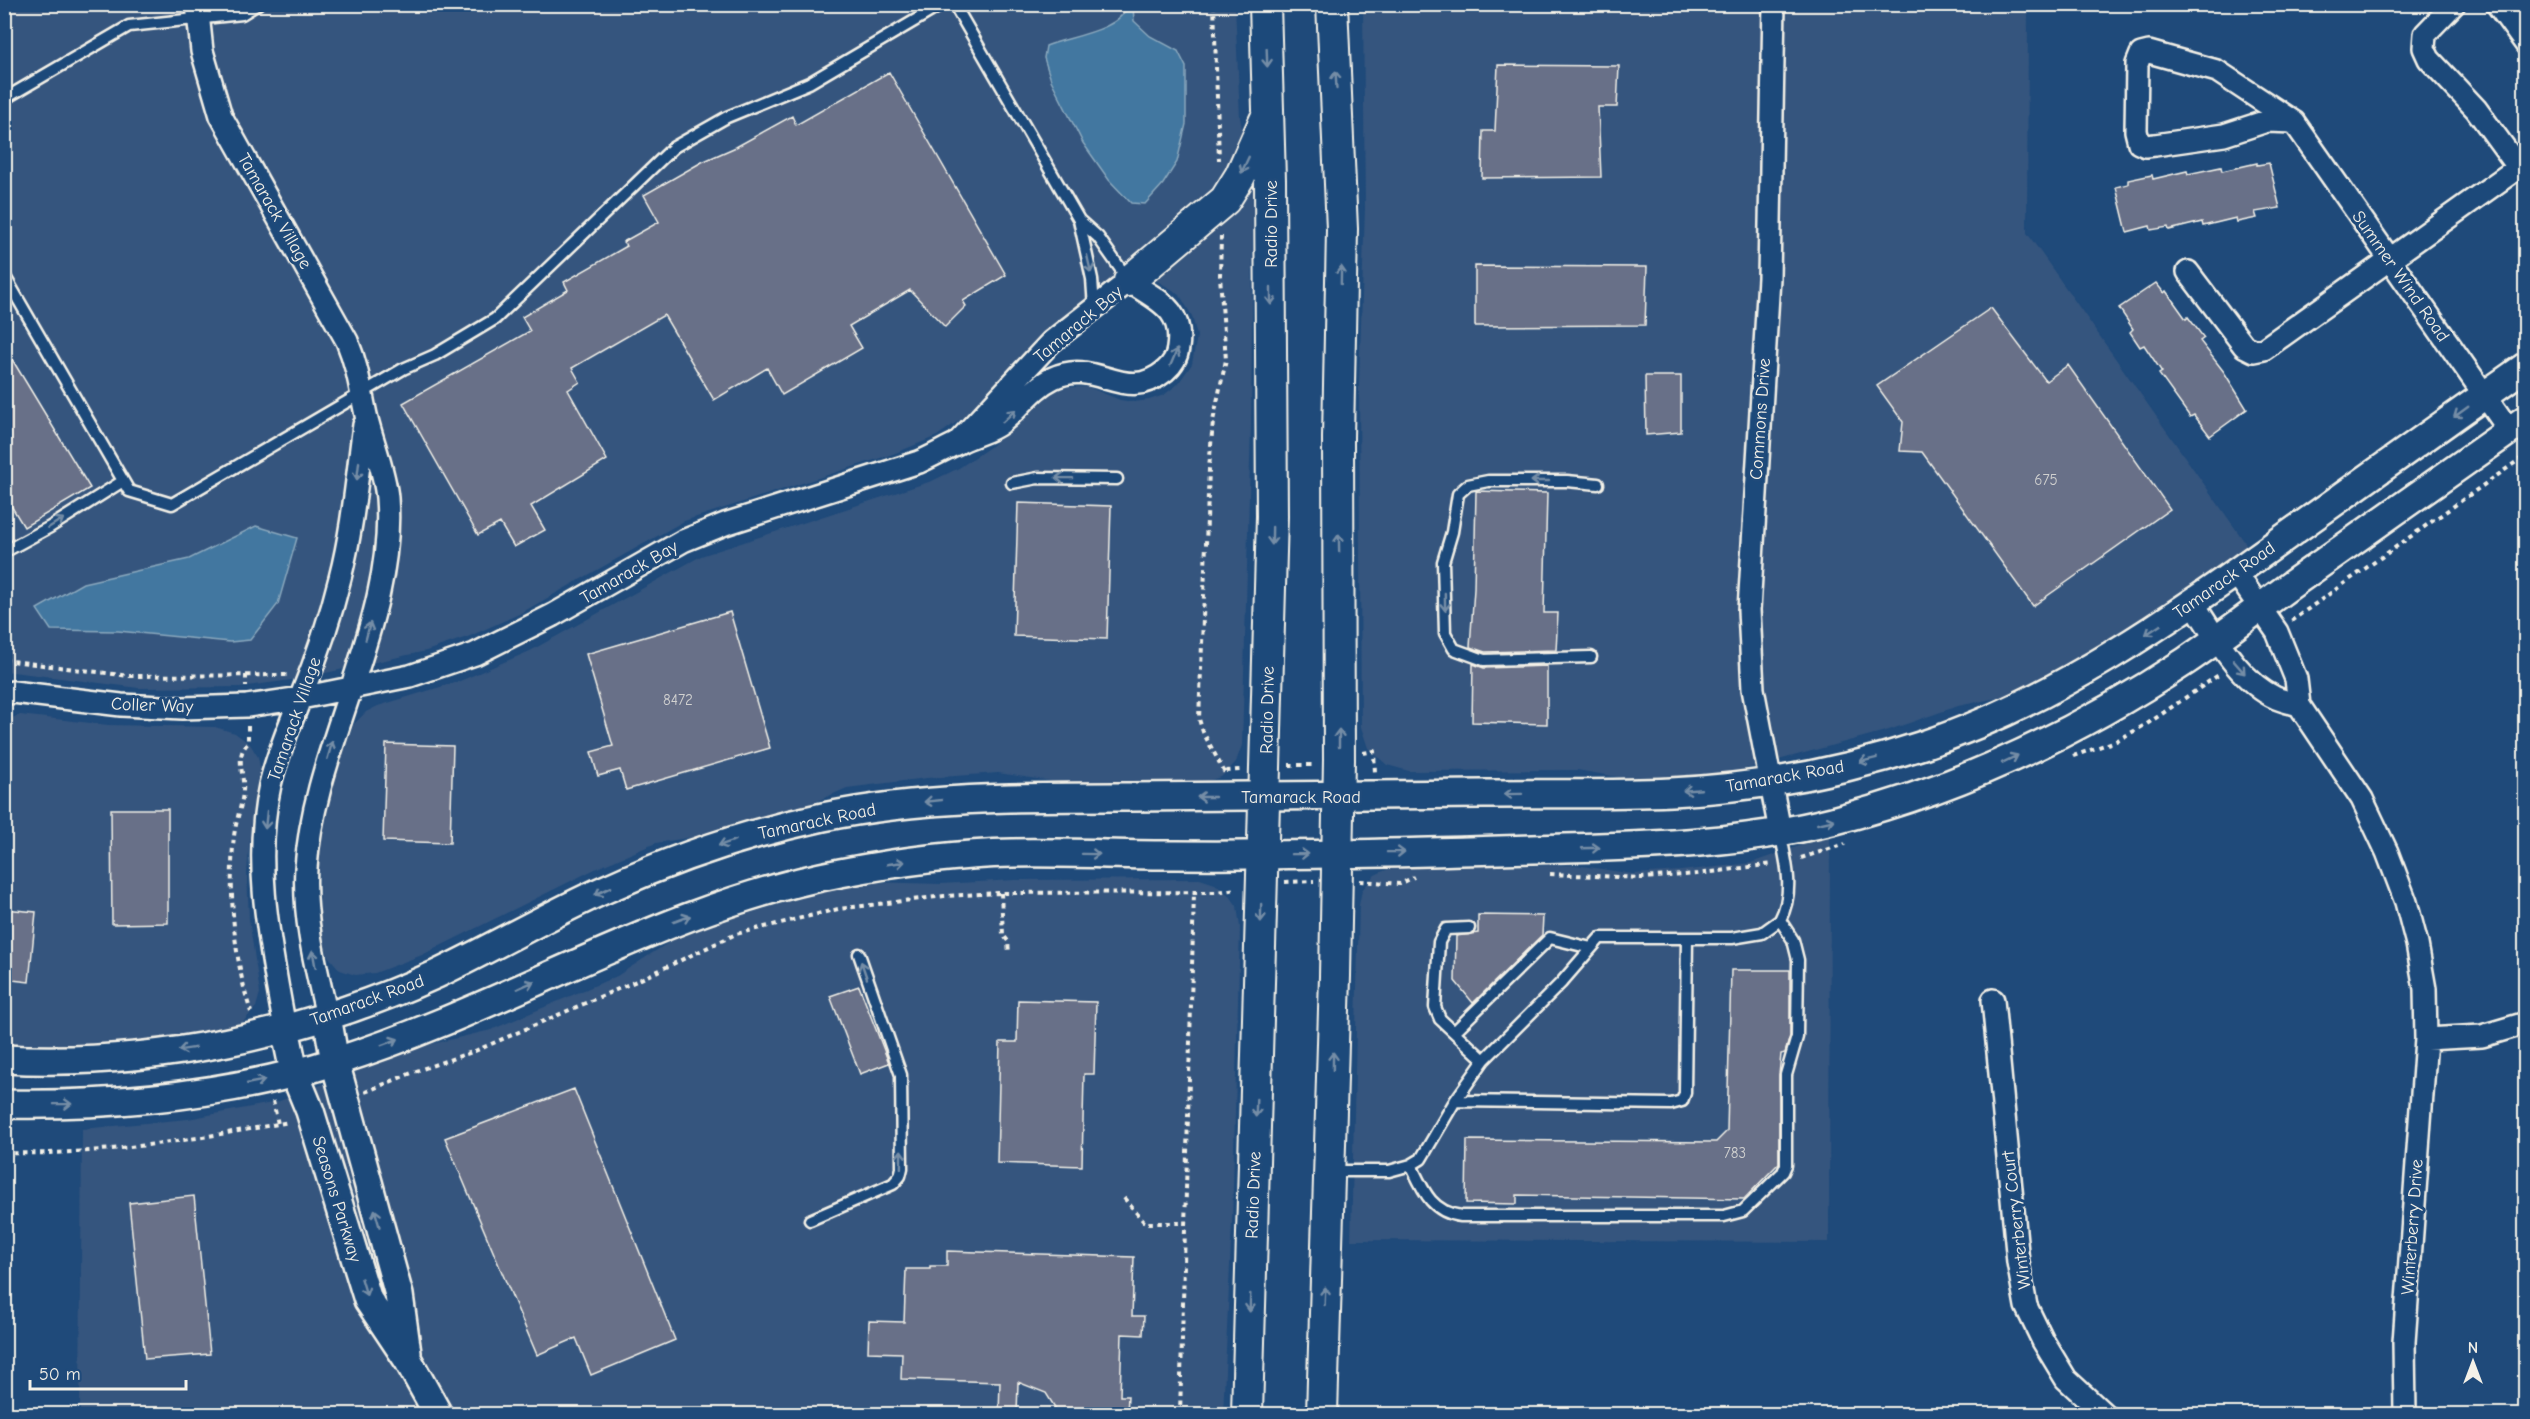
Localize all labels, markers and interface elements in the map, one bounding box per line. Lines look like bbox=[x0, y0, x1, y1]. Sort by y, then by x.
one-way arrow bbox=[1262, 48, 1273, 68]
one-way arrow bbox=[1330, 71, 1341, 90]
street label: Tamarack Village bbox=[233, 150, 316, 273]
one-way arrow bbox=[1238, 156, 1250, 174]
street label: Radio Drive bbox=[1261, 180, 1282, 268]
street label: Summer Wind Road bbox=[2347, 207, 2454, 346]
one-way arrow bbox=[1084, 253, 1095, 273]
one-way arrow bbox=[1335, 265, 1347, 285]
street label: Tamarack Bay bbox=[1030, 281, 1128, 368]
one-way arrow bbox=[1265, 286, 1277, 306]
one-way arrow bbox=[1169, 349, 1180, 367]
street label: Commons Drive bbox=[1746, 357, 1775, 481]
one-way arrow bbox=[2453, 406, 2469, 418]
one-way arrow bbox=[1001, 409, 1016, 423]
one-way arrow bbox=[352, 461, 363, 480]
house number: 675 bbox=[2034, 471, 2058, 489]
one-way arrow bbox=[1055, 472, 1075, 484]
one-way arrow bbox=[1530, 475, 1550, 487]
one-way arrow bbox=[47, 517, 64, 530]
one-way arrow bbox=[1266, 526, 1278, 546]
one-way arrow bbox=[1333, 533, 1345, 553]
street label: Tamarack Bay bbox=[577, 536, 683, 609]
street label: Tamarack Road bbox=[2169, 538, 2279, 623]
one-way arrow bbox=[1439, 591, 1450, 611]
one-way arrow bbox=[362, 622, 374, 641]
one-way arrow bbox=[2145, 623, 2162, 636]
street label: Tamarack Village bbox=[263, 654, 326, 784]
one-way arrow bbox=[2232, 659, 2246, 674]
street label: Radio Drive bbox=[1256, 666, 1279, 754]
house number: 8472 bbox=[663, 691, 693, 709]
street label: Coller Way bbox=[110, 694, 194, 717]
one-way arrow bbox=[1333, 728, 1345, 748]
one-way arrow bbox=[325, 741, 336, 760]
one-way arrow bbox=[2000, 753, 2018, 765]
one-way arrow bbox=[1858, 755, 1877, 767]
street label: Tamarack Road bbox=[1724, 756, 1846, 797]
one-way arrow bbox=[1682, 785, 1702, 796]
street label: Tamarack Road bbox=[1241, 787, 1361, 808]
one-way arrow bbox=[1503, 788, 1523, 800]
one-way arrow bbox=[1197, 791, 1217, 803]
one-way arrow bbox=[923, 796, 943, 807]
street label: Tamarack Road bbox=[756, 799, 878, 844]
one-way arrow bbox=[260, 810, 271, 830]
one-way arrow bbox=[1816, 816, 1835, 828]
one-way arrow bbox=[718, 838, 737, 849]
one-way arrow bbox=[1580, 842, 1600, 853]
one-way arrow bbox=[1385, 846, 1405, 858]
one-way arrow bbox=[1080, 848, 1100, 860]
one-way arrow bbox=[1289, 848, 1309, 860]
one-way arrow bbox=[886, 858, 906, 869]
one-way arrow bbox=[594, 885, 612, 897]
one-way arrow bbox=[1255, 902, 1267, 922]
one-way arrow bbox=[672, 913, 691, 924]
one-way arrow bbox=[308, 949, 319, 969]
one-way arrow bbox=[858, 961, 869, 980]
street label: Tamarack Road bbox=[307, 970, 427, 1031]
one-way arrow bbox=[516, 979, 535, 990]
one-way arrow bbox=[380, 1035, 398, 1046]
one-way arrow bbox=[177, 1043, 197, 1054]
one-way arrow bbox=[1327, 1051, 1338, 1071]
one-way arrow bbox=[247, 1075, 266, 1087]
one-way arrow bbox=[1250, 1097, 1261, 1117]
one-way arrow bbox=[52, 1098, 72, 1110]
street label: Seasons Parkway bbox=[307, 1133, 366, 1266]
house number: 783 bbox=[1724, 1144, 1746, 1162]
street label: Winterberry Court bbox=[1997, 1149, 2035, 1290]
one-way arrow bbox=[896, 1150, 907, 1170]
street label: Radio Drive bbox=[1241, 1151, 1266, 1239]
street label: Winterberry Drive bbox=[2397, 1158, 2428, 1296]
one-way arrow bbox=[371, 1209, 383, 1228]
one-way arrow bbox=[359, 1277, 370, 1296]
one-way arrow bbox=[1320, 1287, 1331, 1307]
one-way arrow bbox=[1244, 1292, 1256, 1312]
north arrow bbox=[2443, 1332, 2503, 1392]
text: N bbox=[2468, 1339, 2478, 1357]
scale bar bbox=[30, 1353, 186, 1391]
text: 50 m bbox=[39, 1364, 81, 1385]

